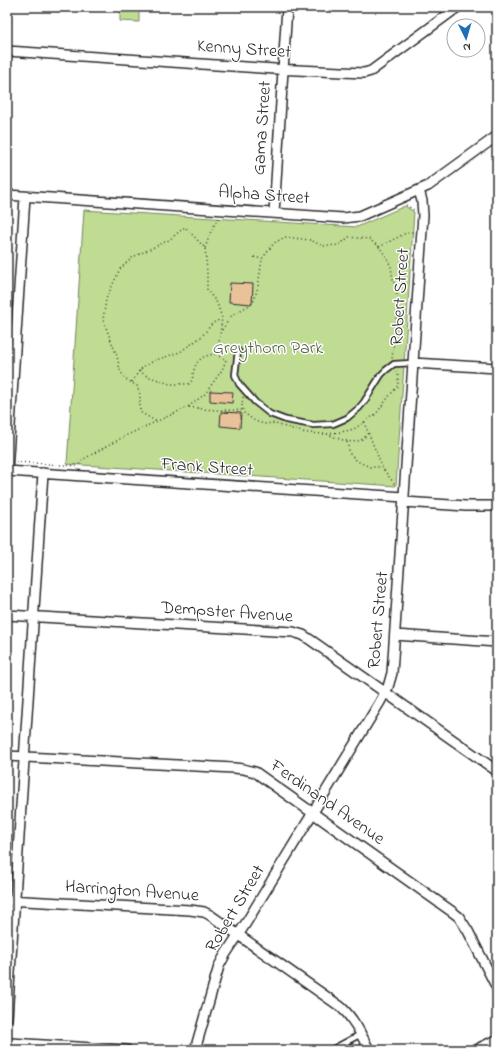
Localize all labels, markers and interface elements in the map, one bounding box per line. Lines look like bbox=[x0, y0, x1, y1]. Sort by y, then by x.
north arrow bbox=[446, 18, 486, 58]
street label: Kenny Street bbox=[196, 34, 292, 66]
text: N bbox=[462, 39, 471, 55]
street label: Gama Street bbox=[247, 80, 279, 176]
street label: Alpha Street bbox=[217, 180, 311, 212]
street label: Robert Street bbox=[385, 247, 417, 347]
park label: Greythorn Park bbox=[213, 336, 323, 362]
street label: Frank Street bbox=[159, 452, 254, 484]
street label: Robert Street bbox=[362, 570, 396, 670]
street label: Dempster Avenue bbox=[159, 595, 295, 631]
street label: Ferdinand Avenue bbox=[264, 753, 390, 853]
street label: Robert Street bbox=[200, 860, 272, 958]
street label: Harrington Avenue bbox=[64, 874, 201, 911]

